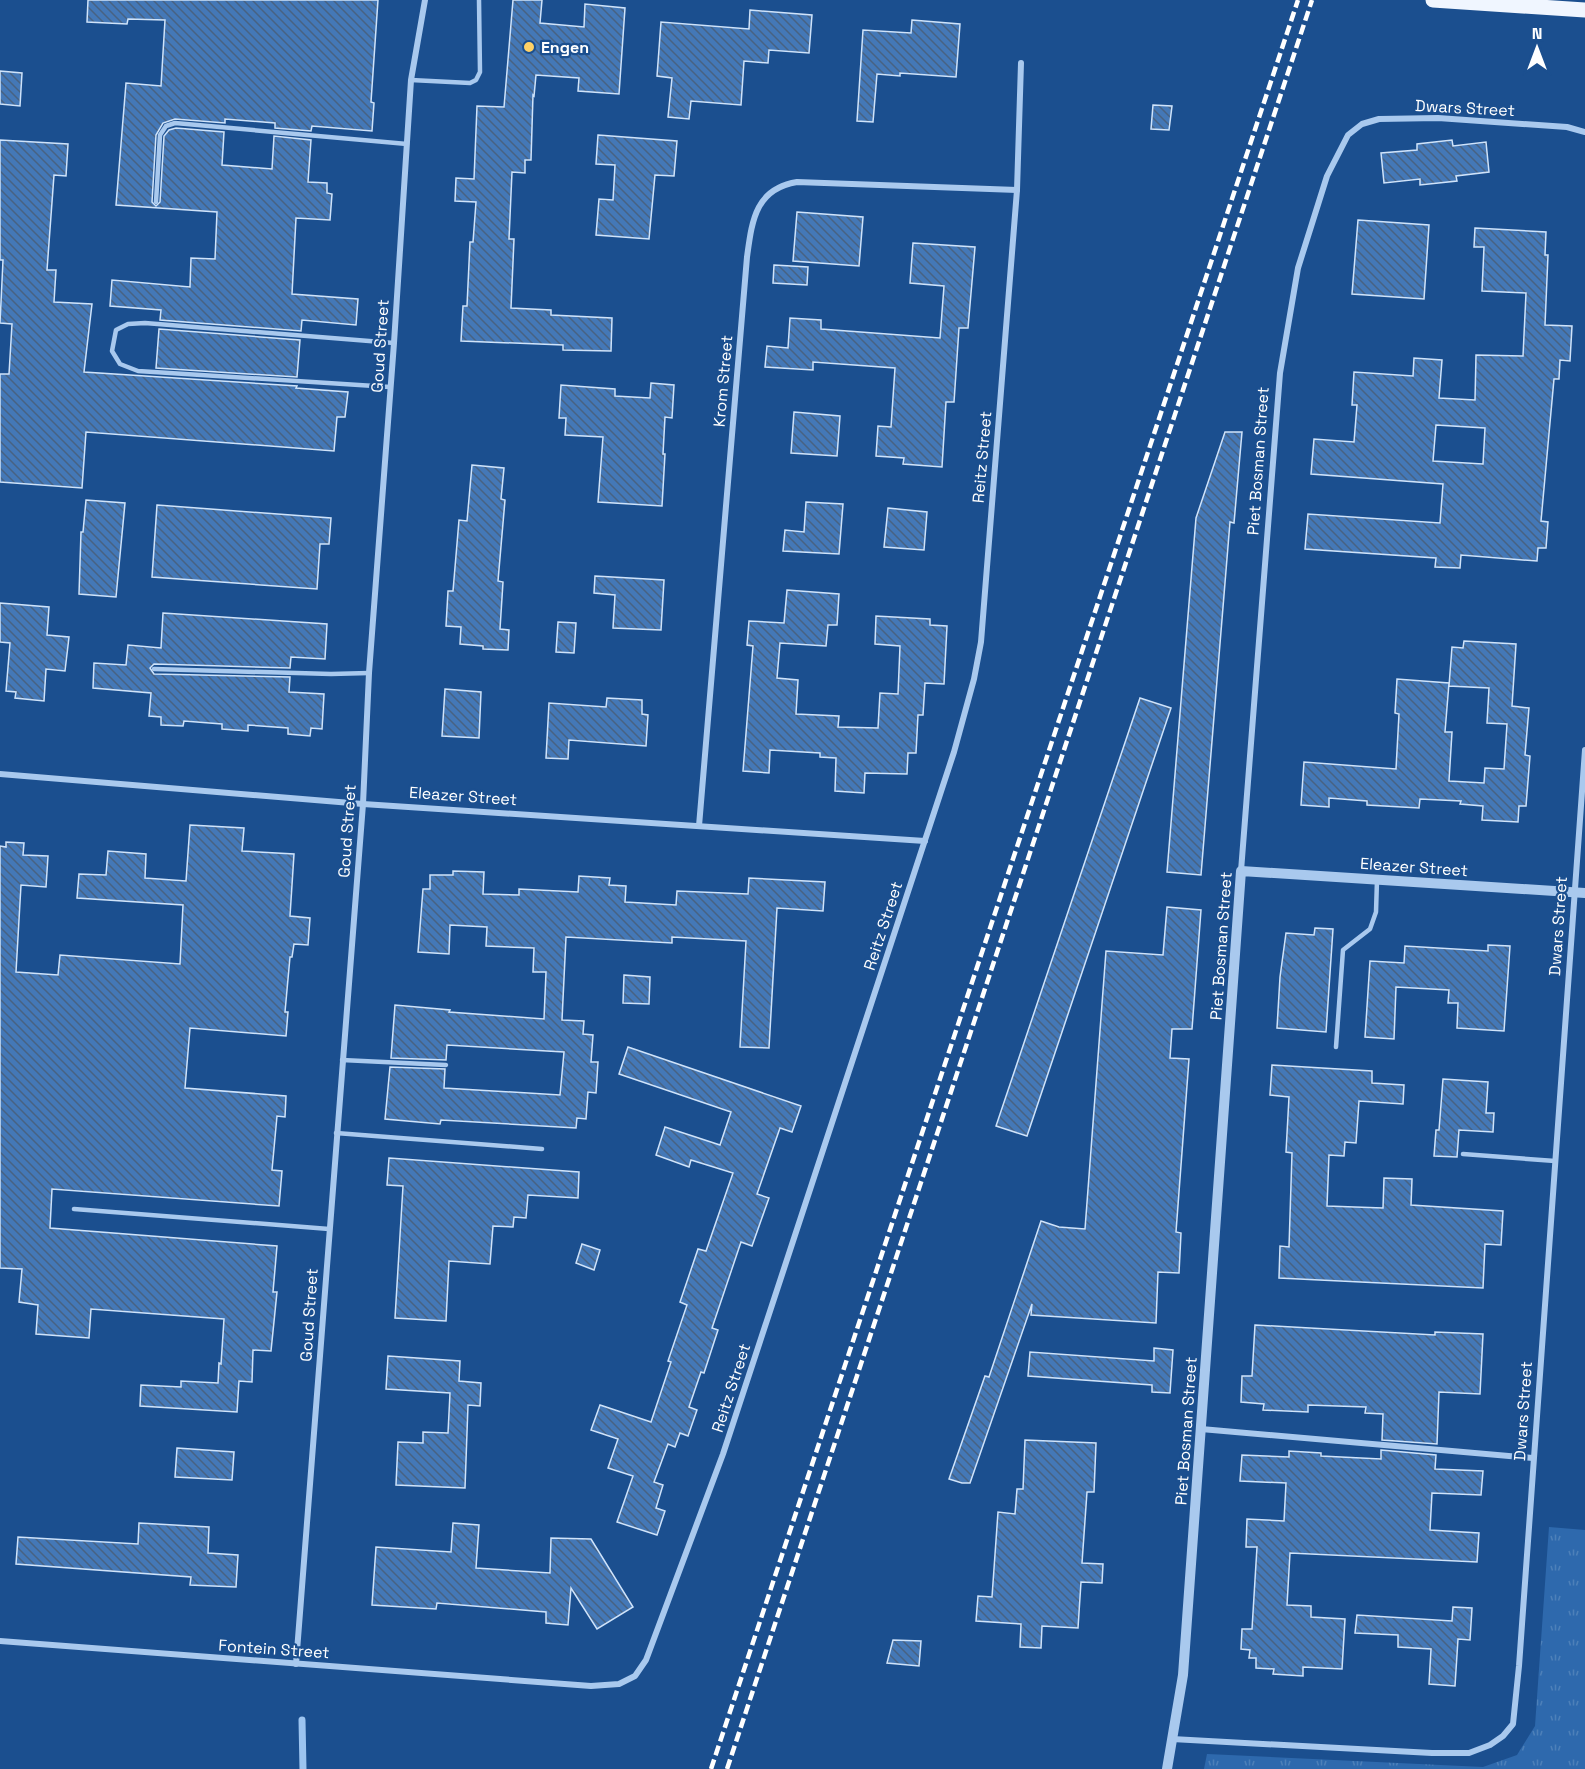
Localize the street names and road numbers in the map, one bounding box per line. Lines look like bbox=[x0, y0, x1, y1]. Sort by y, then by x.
street label: Dwars Street bbox=[1415, 95, 1515, 121]
street label: Goud Street bbox=[366, 299, 394, 393]
street label: Krom Street bbox=[709, 334, 737, 428]
street label: Piet Bosman Street bbox=[1242, 386, 1274, 536]
street label: Reitz Street bbox=[968, 410, 996, 504]
street label: Eleazer Street bbox=[408, 782, 518, 810]
street label: Goud Street bbox=[333, 784, 361, 878]
street label: Eleazer Street bbox=[1359, 853, 1469, 881]
street label: Piet Bosman Street bbox=[1205, 871, 1237, 1021]
street label: Dwars Street bbox=[1544, 875, 1572, 977]
street label: Reitz Street bbox=[859, 879, 907, 973]
street label: Goud Street bbox=[295, 1268, 323, 1362]
street label: Reitz Street bbox=[707, 1341, 755, 1435]
street label: Piet Bosman Street bbox=[1170, 1356, 1202, 1506]
street label: Dwars Street bbox=[1509, 1360, 1537, 1462]
street label: Fontein Street bbox=[218, 1635, 330, 1663]

